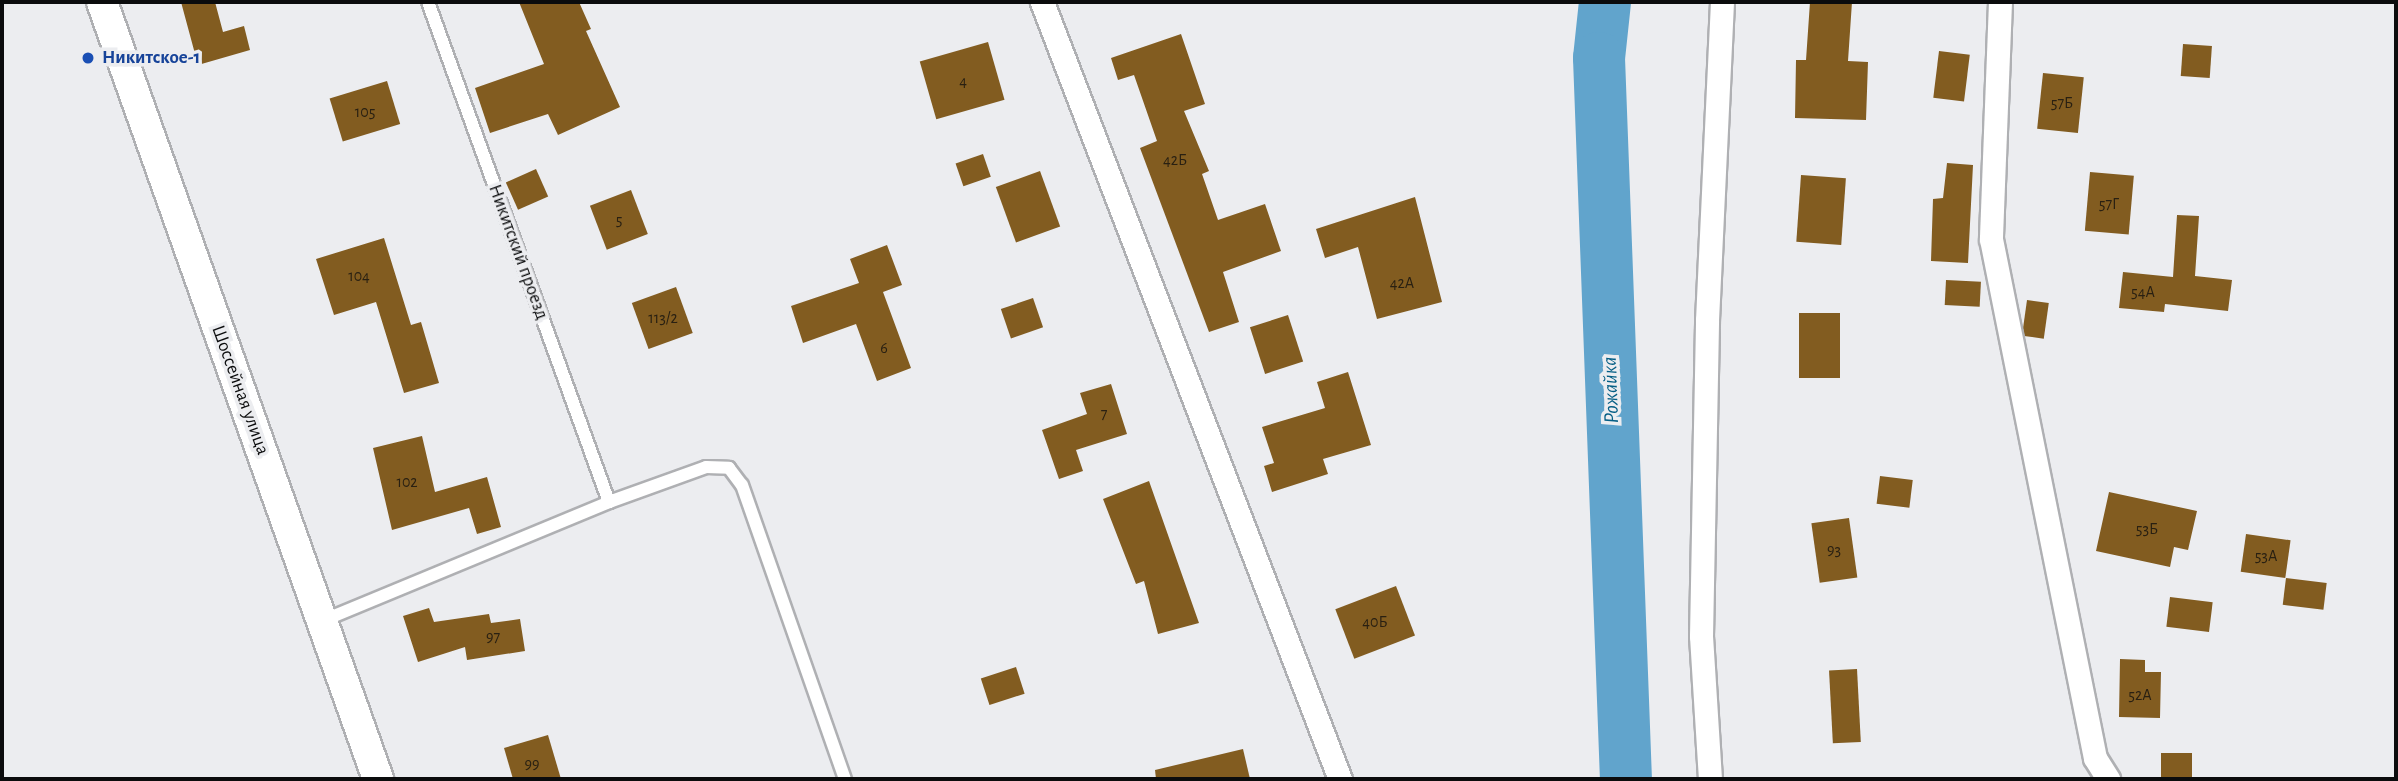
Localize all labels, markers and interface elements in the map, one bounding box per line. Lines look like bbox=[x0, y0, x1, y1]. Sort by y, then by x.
place label: Никитское-1 bbox=[102, 47, 200, 69]
marker: Никитское-1 bbox=[80, 50, 96, 66]
house number: 4 bbox=[959, 71, 967, 91]
house number: 57Б bbox=[2051, 93, 2073, 113]
house number: 105 bbox=[355, 102, 375, 122]
house number: 42Б bbox=[1163, 150, 1187, 170]
street label: Никитский проезд bbox=[483, 181, 553, 323]
house number: 57Г bbox=[2099, 194, 2119, 214]
house number: 5 bbox=[616, 210, 622, 230]
house number: 104 bbox=[348, 266, 370, 286]
house number: 42А bbox=[1390, 273, 1414, 293]
house number: 54А bbox=[2131, 282, 2155, 302]
house number: 113/2 bbox=[648, 308, 678, 328]
street label: Шоссейная улица bbox=[206, 322, 274, 458]
house number: 6 bbox=[880, 338, 888, 358]
water label: Рожайка bbox=[1597, 356, 1625, 424]
house number: 7 bbox=[1101, 404, 1107, 424]
house number: 102 bbox=[396, 472, 418, 492]
house number: 53Б bbox=[2136, 519, 2158, 539]
house number: 93 bbox=[1827, 540, 1841, 560]
house number: 53А bbox=[2255, 546, 2277, 566]
house number: 40Б bbox=[1362, 612, 1388, 632]
house number: 97 bbox=[486, 627, 500, 647]
house number: 52А bbox=[2128, 685, 2152, 705]
house number: 99 bbox=[524, 754, 540, 774]

